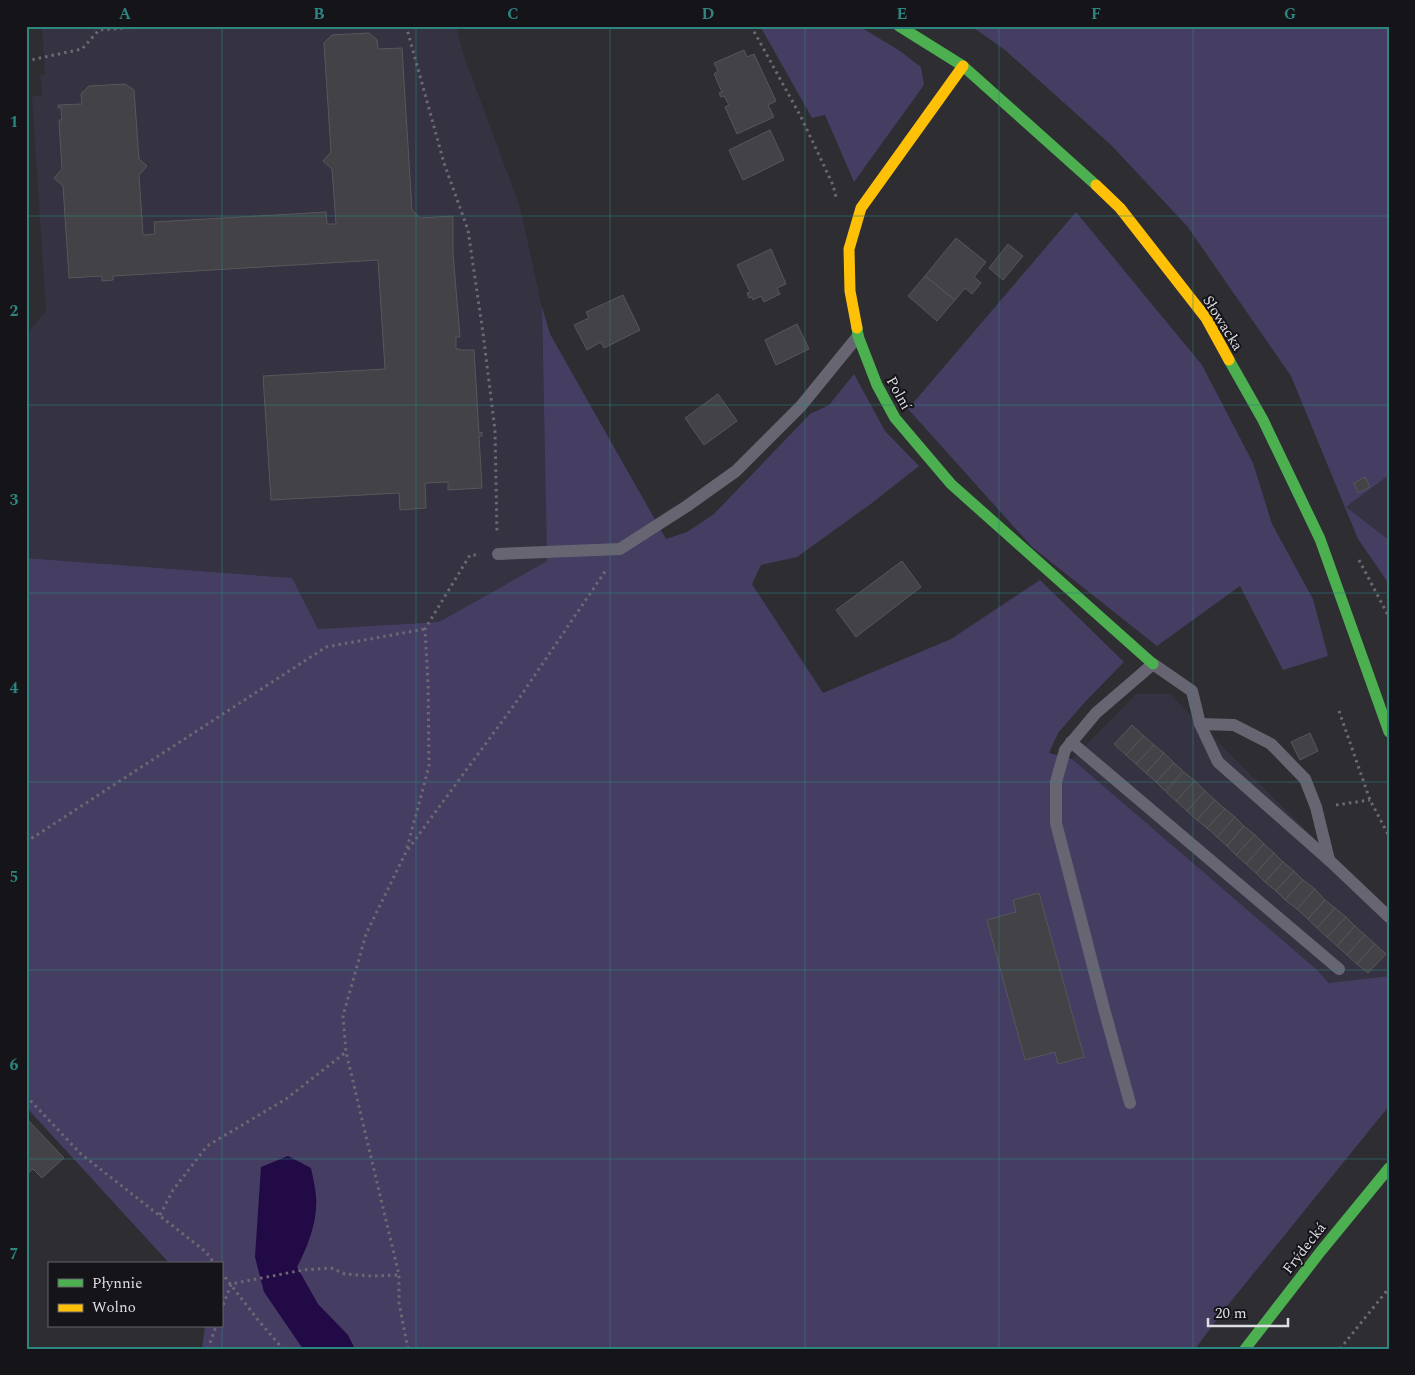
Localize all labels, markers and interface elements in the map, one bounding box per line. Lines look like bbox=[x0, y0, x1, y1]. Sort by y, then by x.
text: A bbox=[119, 2, 132, 26]
text: B bbox=[313, 2, 325, 26]
text: C bbox=[507, 2, 519, 26]
text: D bbox=[702, 2, 715, 26]
text: E bbox=[897, 2, 907, 26]
text: F bbox=[1091, 2, 1101, 26]
text: G bbox=[1284, 2, 1296, 26]
text: 1 bbox=[10, 110, 18, 134]
street label: Słowacka bbox=[1196, 291, 1249, 356]
text: 2 bbox=[10, 299, 19, 323]
street label: Polní bbox=[880, 372, 918, 415]
text: 3 bbox=[10, 488, 19, 512]
text: 4 bbox=[10, 676, 19, 700]
text: 5 bbox=[10, 865, 18, 889]
text: 6 bbox=[10, 1053, 19, 1077]
street label: Frýdecká bbox=[1277, 1217, 1332, 1279]
text: 7 bbox=[10, 1242, 19, 1266]
legend bbox=[48, 1262, 222, 1328]
text: Płynnie bbox=[92, 1272, 143, 1295]
scale bar bbox=[1208, 1295, 1288, 1327]
text: Wolno bbox=[92, 1296, 136, 1319]
text: 20 m bbox=[1215, 1302, 1247, 1325]

